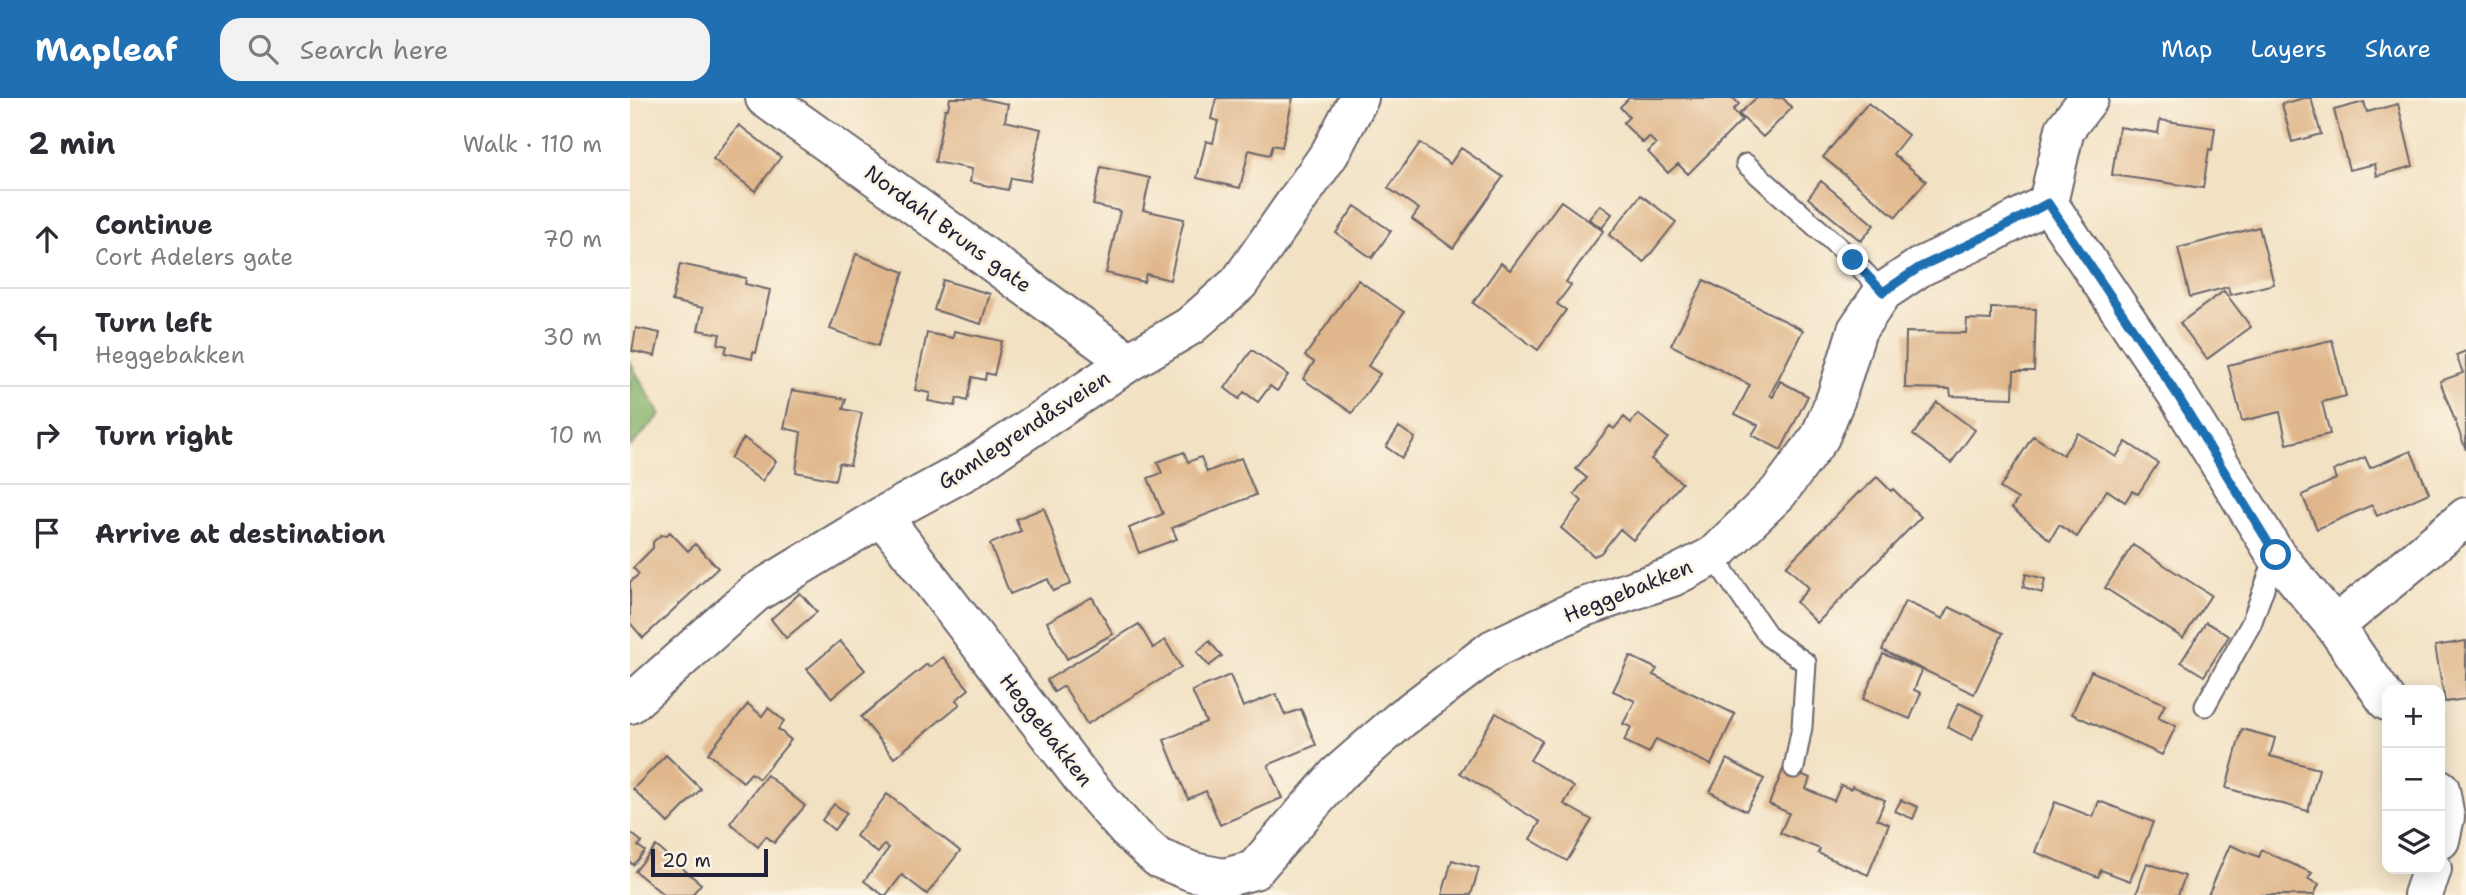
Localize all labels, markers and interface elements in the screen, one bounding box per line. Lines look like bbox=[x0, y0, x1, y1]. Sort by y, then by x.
search box bbox=[220, 18, 710, 81]
text: Mapleaf bbox=[35, 27, 178, 72]
icon: search bbox=[244, 30, 282, 68]
text: Search here bbox=[300, 32, 448, 67]
text: Map bbox=[2161, 33, 2212, 65]
text: Layers bbox=[2250, 33, 2327, 65]
text: Share bbox=[2365, 33, 2431, 65]
text: 2 min bbox=[28, 123, 115, 164]
text: Walk · 110 m bbox=[463, 129, 602, 159]
street label: Nordahl Bruns gate bbox=[859, 159, 1037, 299]
text: Continue bbox=[95, 207, 213, 242]
icon: ahead bbox=[28, 220, 66, 258]
text: 70 m bbox=[543, 224, 602, 254]
text: Cort Adelers gate bbox=[95, 242, 293, 272]
route end bbox=[1837, 244, 1868, 275]
text: Turn left bbox=[95, 305, 212, 340]
icon: left bbox=[28, 318, 66, 356]
text: 30 m bbox=[543, 322, 602, 352]
text: Heggebakken bbox=[95, 340, 245, 370]
street label: Gamlegrendåsveien bbox=[933, 364, 1115, 496]
icon: right bbox=[28, 416, 66, 454]
text: Turn right bbox=[95, 418, 233, 453]
text: 10 m bbox=[549, 420, 602, 450]
icon: arrive bbox=[28, 514, 66, 552]
text: Arrive at destination bbox=[95, 516, 385, 551]
route start bbox=[2260, 539, 2291, 570]
street label: Heggebakken bbox=[1559, 552, 1697, 630]
street label: Heggebakken bbox=[993, 668, 1099, 793]
map controls bbox=[2382, 685, 2445, 874]
button: + bbox=[2382, 685, 2445, 748]
button: − bbox=[2382, 748, 2445, 811]
button: layers bbox=[2382, 811, 2445, 874]
scale bar bbox=[651, 846, 768, 878]
text: 20 m bbox=[662, 848, 711, 873]

